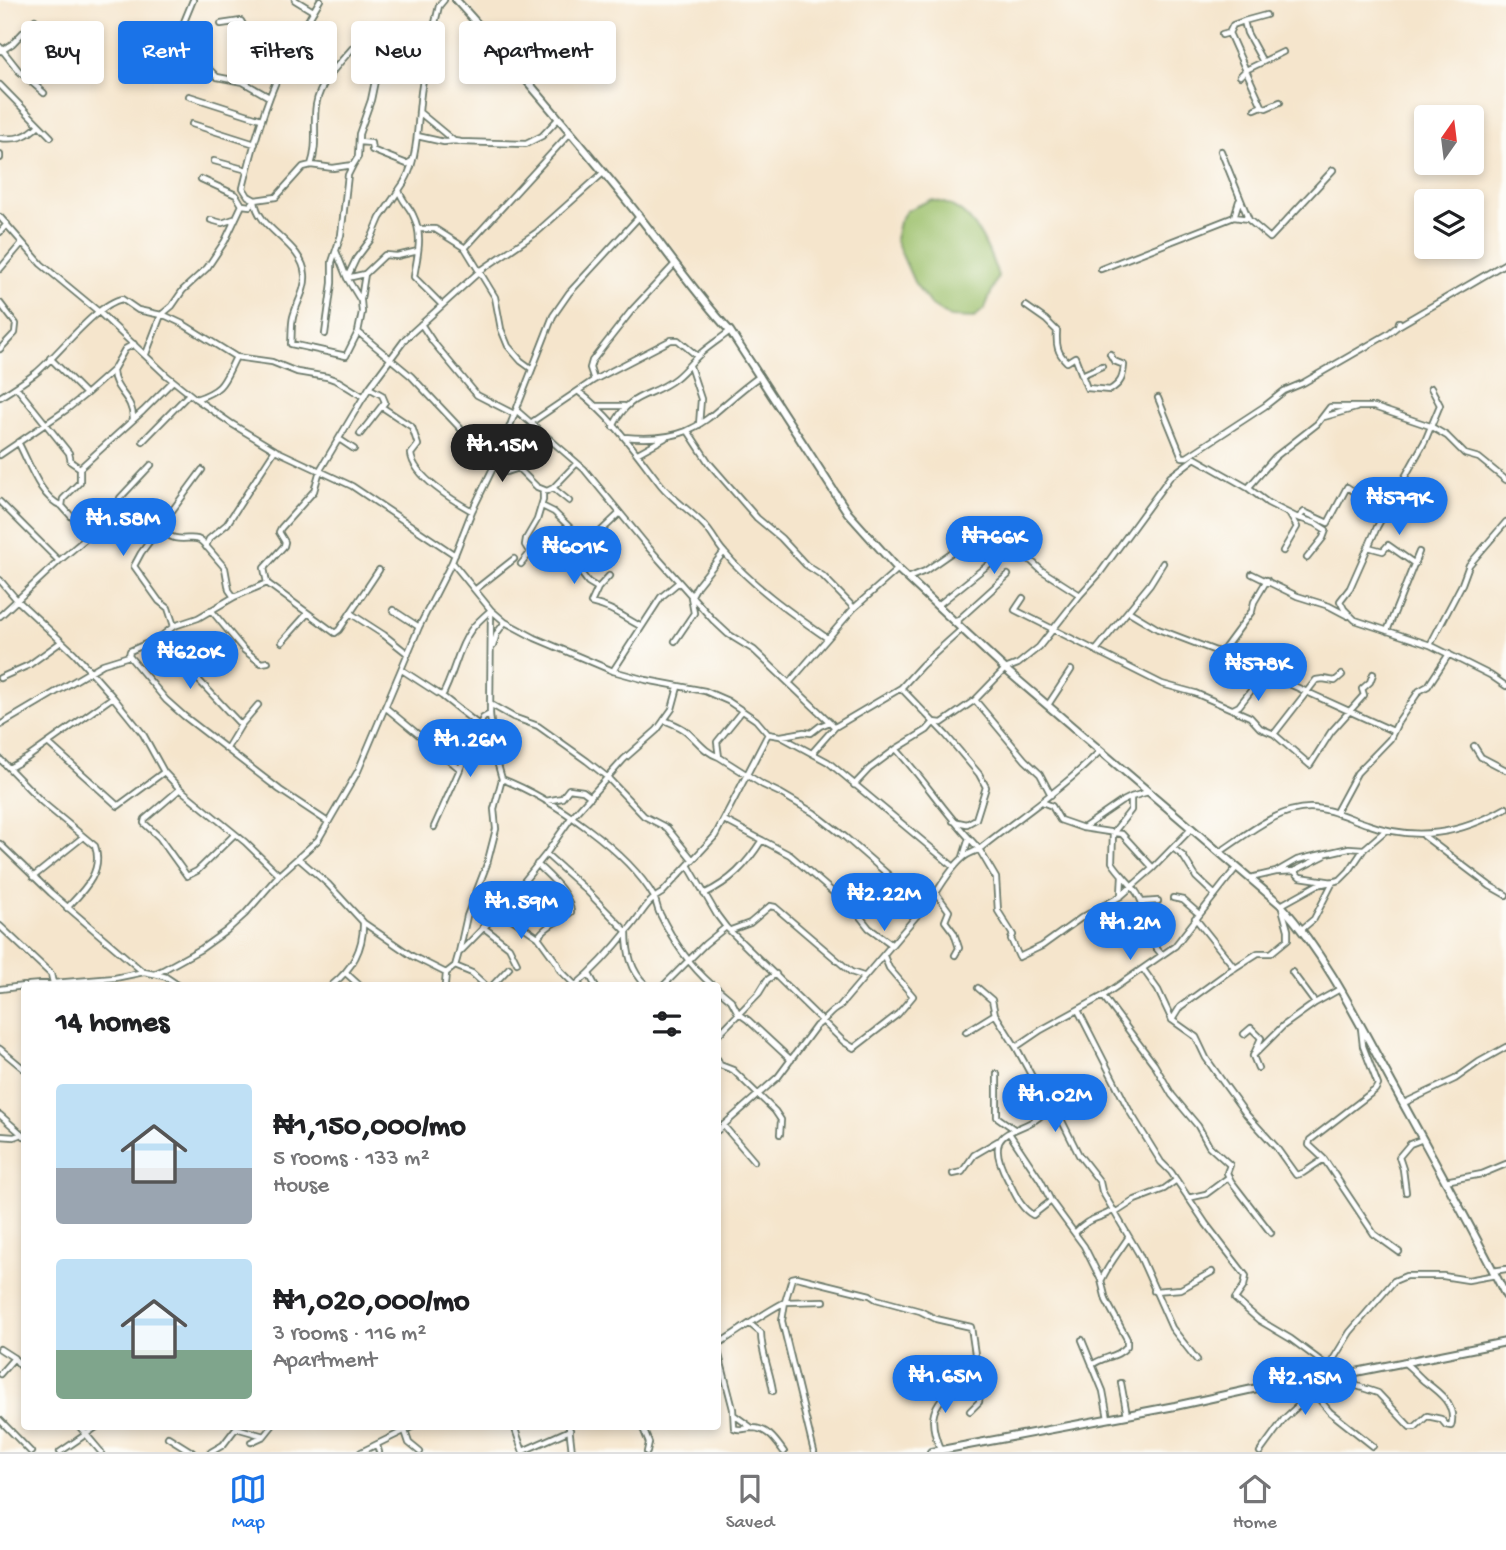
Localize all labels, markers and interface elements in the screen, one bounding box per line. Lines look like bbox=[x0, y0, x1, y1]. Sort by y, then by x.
chip: Buy bbox=[21, 21, 104, 84]
chip: Rent bbox=[118, 21, 213, 84]
chip: Filters bbox=[227, 21, 337, 84]
chip: New bbox=[351, 21, 445, 84]
chip: Apartment bbox=[459, 21, 616, 84]
north arrow bbox=[1414, 105, 1484, 175]
map controls bbox=[1414, 105, 1484, 259]
button: layers bbox=[1414, 189, 1484, 259]
pin: ₦1.15M bbox=[445, 424, 559, 484]
text: ₦1.15M bbox=[467, 433, 537, 460]
pin: ₦579K bbox=[1350, 477, 1448, 537]
text: ₦579K bbox=[1367, 486, 1431, 513]
pin: ₦1.58M bbox=[66, 498, 180, 558]
text: ₦1.58M bbox=[86, 507, 160, 534]
pin: ₦766K bbox=[945, 516, 1043, 576]
text: ₦766K bbox=[962, 525, 1026, 552]
pin: ₦601K bbox=[525, 526, 623, 586]
text: ₦601K bbox=[542, 535, 606, 562]
pin: ₦620K bbox=[141, 632, 239, 691]
text: ₦620K bbox=[157, 640, 223, 667]
pin: ₦578K bbox=[1209, 644, 1307, 703]
text: ₦578K bbox=[1225, 652, 1291, 679]
pin: ₦1.26M bbox=[413, 720, 527, 779]
text: ₦1.26M bbox=[434, 728, 506, 755]
pin: ₦2.22M bbox=[827, 874, 941, 933]
pin: ₦1.59M bbox=[464, 881, 578, 941]
text: ₦2.22M bbox=[847, 882, 921, 909]
text: ₦1.59M bbox=[485, 890, 557, 917]
pin: ₦1.2M bbox=[1081, 902, 1179, 962]
text: ₦1.2M bbox=[1100, 911, 1160, 938]
icon: filters bbox=[648, 1005, 686, 1043]
text: 14 homes bbox=[56, 1007, 169, 1042]
pin: ₦1.02M bbox=[998, 1074, 1112, 1134]
text: ₦1.02M bbox=[1018, 1083, 1092, 1110]
text: ₦1,150,000/mo bbox=[273, 1111, 466, 1146]
icon: home bbox=[112, 1112, 196, 1196]
text: 5 rooms · 133 m² bbox=[273, 1146, 430, 1173]
text: House bbox=[273, 1173, 329, 1200]
text: ₦1,020,000/mo bbox=[273, 1286, 470, 1321]
icon: home bbox=[112, 1287, 196, 1371]
text: 3 rooms · 116 m² bbox=[273, 1321, 426, 1348]
text: Apartment bbox=[273, 1348, 377, 1375]
pin: ₦1.65M bbox=[888, 1356, 1002, 1415]
pin: ₦2.15M bbox=[1248, 1358, 1362, 1417]
text: ₦1.65M bbox=[909, 1364, 981, 1391]
text: ₦2.15M bbox=[1269, 1366, 1341, 1393]
tab: Map bbox=[229, 1470, 267, 1535]
tab: Saved bbox=[726, 1470, 774, 1535]
tab: Home bbox=[1233, 1470, 1277, 1535]

